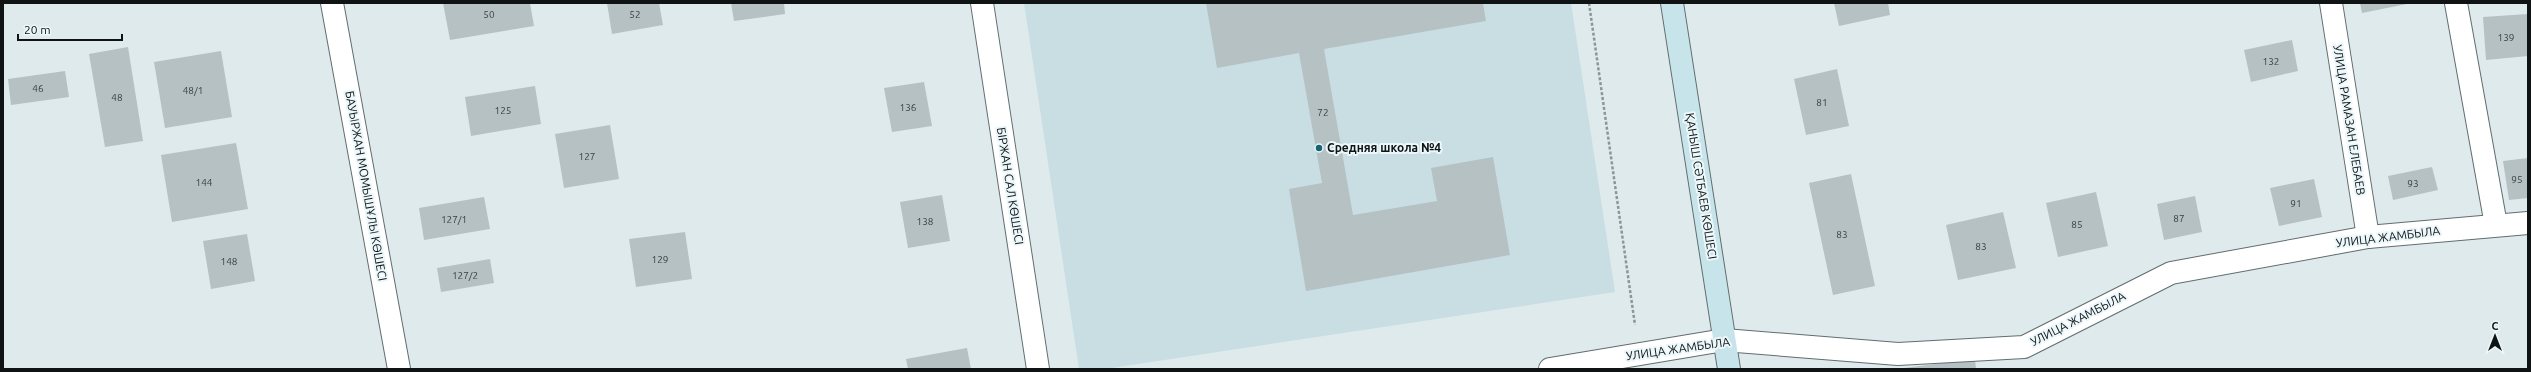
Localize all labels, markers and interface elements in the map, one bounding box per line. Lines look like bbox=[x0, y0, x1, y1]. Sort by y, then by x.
house number: 50 bbox=[483, 9, 495, 20]
house number: 52 bbox=[629, 9, 641, 20]
scale bar bbox=[18, 16, 122, 42]
text: 20 m bbox=[24, 23, 51, 36]
house number: 139 bbox=[2498, 32, 2514, 43]
street label: УЛИЦА РАМАЗАН ЕЛЕБАЕВ bbox=[2331, 44, 2368, 196]
house number: 132 bbox=[2263, 56, 2279, 67]
house number: 46 bbox=[32, 83, 44, 94]
house number: 48/1 bbox=[183, 85, 203, 96]
street label: БАУЫРЖАН МОМЫШҰЛЫ КӨШЕСІ bbox=[343, 90, 390, 282]
house number: 48 bbox=[111, 92, 123, 103]
house number: 81 bbox=[1816, 97, 1828, 108]
house number: 136 bbox=[900, 102, 917, 113]
house number: 125 bbox=[495, 105, 511, 116]
house number: 72 bbox=[1317, 107, 1329, 118]
street label: ҚАНЫШ СӘТБАЕВ КӨШЕСІ bbox=[1683, 112, 1719, 260]
street label: БІРЖАН САЛ КӨШЕСІ bbox=[995, 126, 1026, 246]
place label: Средняя школа №4 bbox=[1327, 141, 1441, 154]
marker: Средняя школа №4 bbox=[1314, 143, 1324, 153]
house number: 127 bbox=[579, 151, 595, 162]
house number: 95 bbox=[2511, 174, 2523, 185]
house number: 144 bbox=[196, 177, 213, 188]
house number: 93 bbox=[2407, 178, 2419, 189]
house number: 91 bbox=[2290, 198, 2302, 209]
house number: 87 bbox=[2173, 213, 2185, 224]
house number: 127/1 bbox=[441, 214, 467, 225]
house number: 138 bbox=[917, 216, 934, 227]
house number: 85 bbox=[2071, 219, 2083, 230]
street label: УЛИЦА ЖАМБЫЛА bbox=[2335, 224, 2441, 249]
house number: 83 bbox=[1836, 229, 1848, 240]
house number: 83 bbox=[1975, 241, 1987, 252]
house number: 129 bbox=[652, 254, 668, 265]
house number: 148 bbox=[221, 256, 238, 267]
house number: 127/2 bbox=[452, 270, 478, 281]
street label: УЛИЦА ЖАМБЫЛА bbox=[2028, 289, 2128, 348]
north arrow bbox=[2475, 316, 2515, 356]
text: С bbox=[2491, 320, 2499, 332]
street label: УЛИЦА ЖАМБЫЛА bbox=[1625, 335, 1731, 362]

